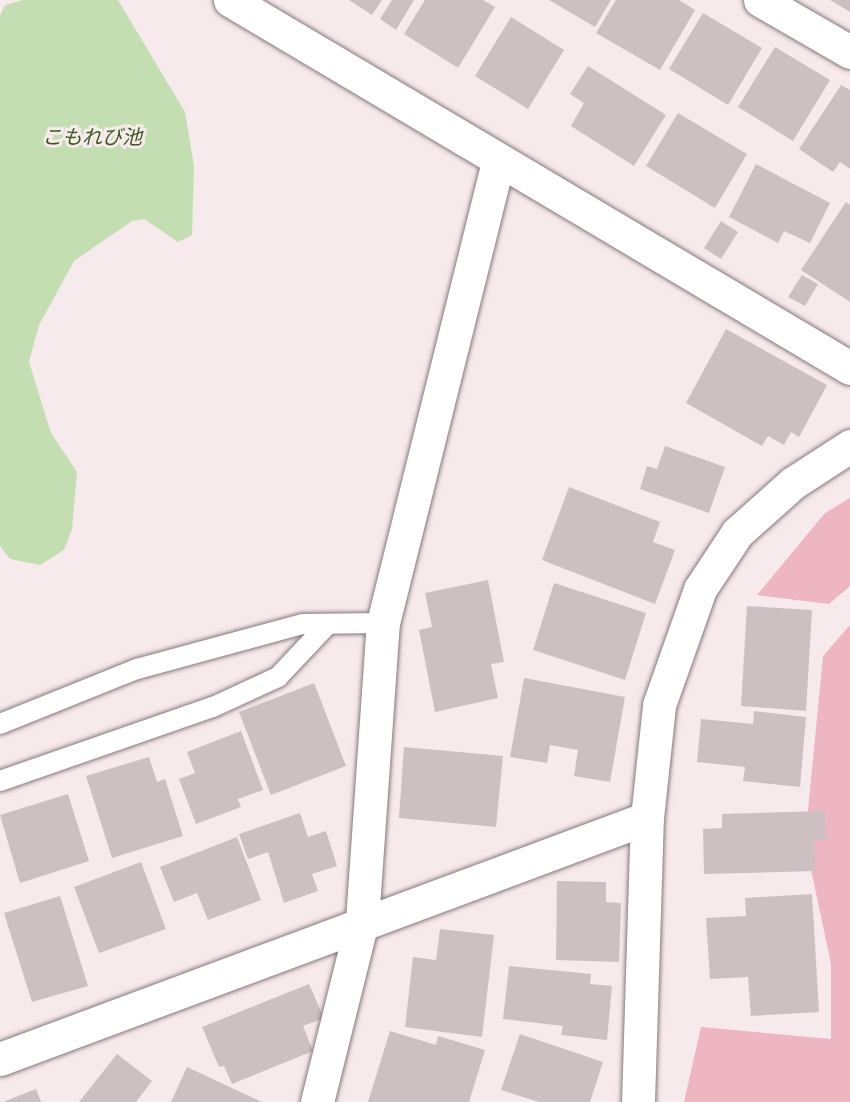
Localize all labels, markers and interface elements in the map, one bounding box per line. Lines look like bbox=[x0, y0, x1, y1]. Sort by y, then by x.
water label: こもれび池 bbox=[42, 125, 142, 149]

